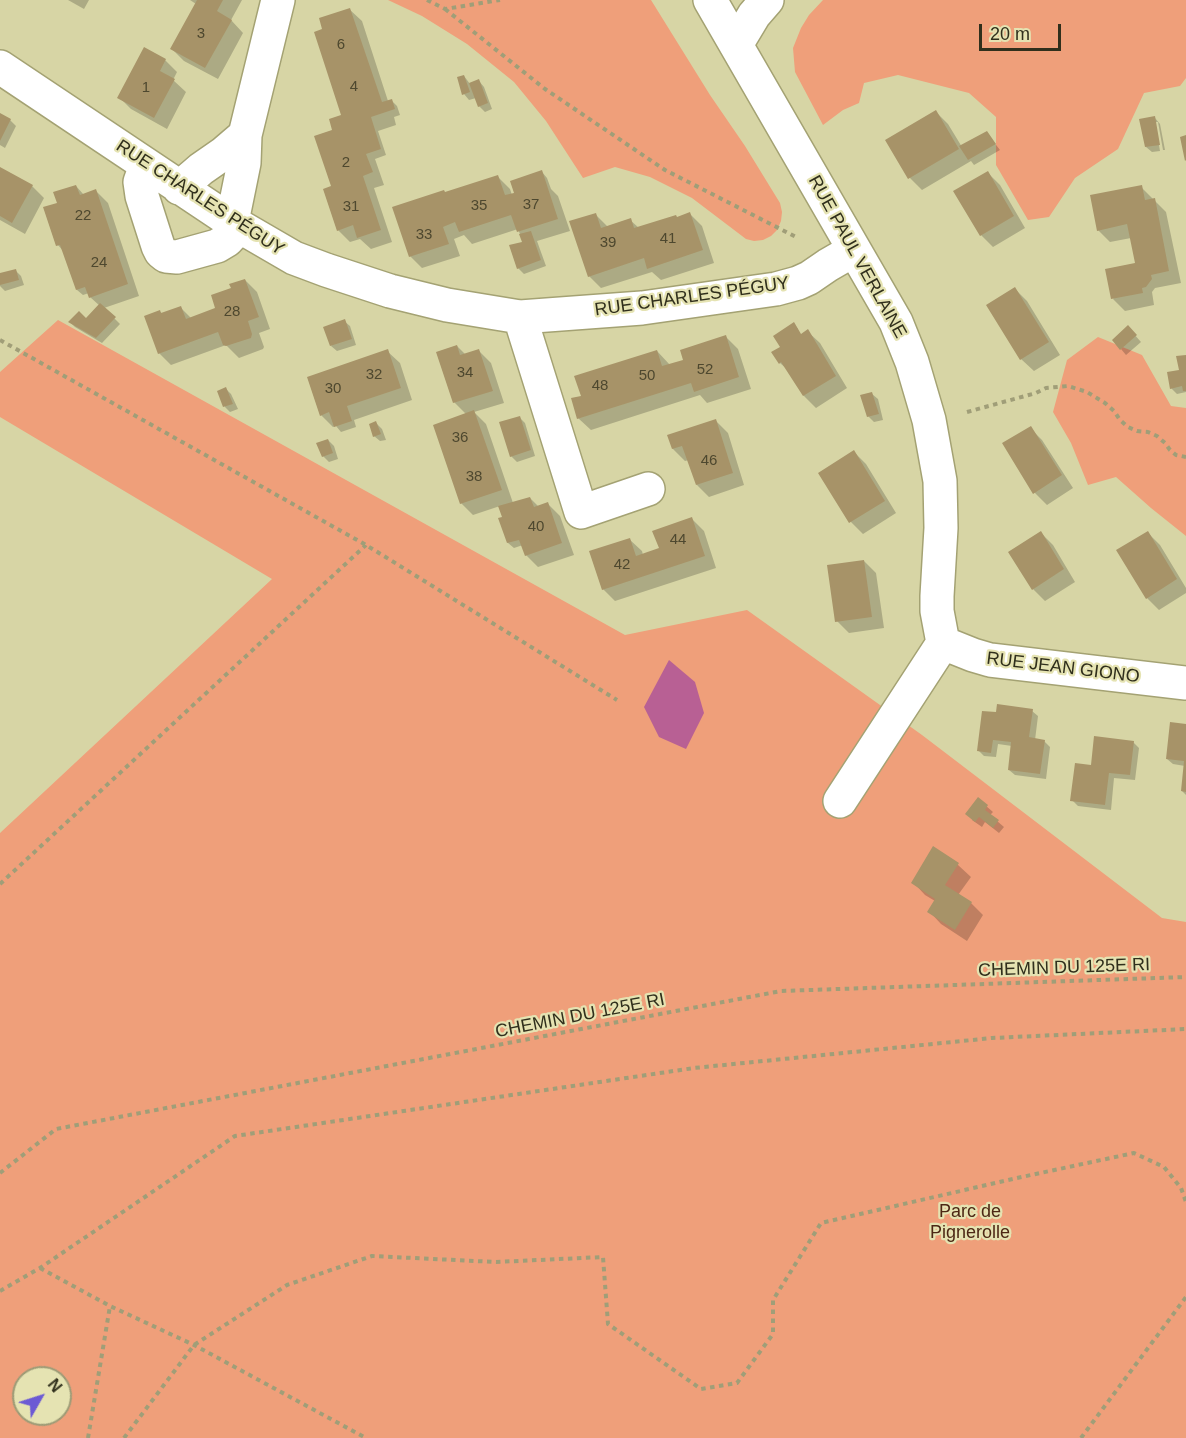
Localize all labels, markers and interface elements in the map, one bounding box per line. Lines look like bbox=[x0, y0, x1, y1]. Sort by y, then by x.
scale bar bbox=[982, 12, 1064, 50]
text: 20 m bbox=[990, 24, 1030, 44]
house number: 3 bbox=[197, 25, 205, 43]
house number: 6 bbox=[337, 36, 345, 54]
house number: 4 bbox=[350, 78, 358, 96]
house number: 1 bbox=[142, 79, 150, 97]
street label: RUE CHARLES PÉGUY bbox=[112, 136, 288, 260]
house number: 2 bbox=[342, 154, 350, 172]
street label: RUE PAUL VERLAINE bbox=[803, 172, 911, 342]
house number: 37 bbox=[523, 196, 539, 214]
house number: 35 bbox=[471, 197, 487, 215]
house number: 31 bbox=[343, 198, 359, 216]
house number: 22 bbox=[75, 207, 91, 225]
house number: 33 bbox=[416, 226, 432, 244]
house number: 41 bbox=[660, 230, 676, 248]
house number: 39 bbox=[600, 234, 616, 252]
house number: 24 bbox=[91, 254, 107, 272]
street label: RUE CHARLES PÉGUY bbox=[593, 273, 791, 321]
house number: 28 bbox=[224, 303, 240, 321]
house number: 52 bbox=[697, 361, 713, 379]
house number: 34 bbox=[457, 364, 473, 382]
house number: 32 bbox=[366, 366, 382, 384]
house number: 50 bbox=[639, 367, 655, 385]
house number: 48 bbox=[592, 377, 608, 395]
house number: 30 bbox=[325, 380, 341, 398]
house number: 36 bbox=[452, 429, 468, 447]
house number: 46 bbox=[701, 452, 717, 470]
house number: 38 bbox=[466, 468, 482, 486]
house number: 40 bbox=[528, 518, 544, 536]
house number: 44 bbox=[670, 531, 686, 549]
house number: 42 bbox=[614, 556, 630, 574]
street label: RUE JEAN GIONO bbox=[985, 648, 1141, 688]
street label: CHEMIN DU 125E RI bbox=[978, 954, 1150, 982]
street label: CHEMIN DU 125E RI bbox=[494, 989, 666, 1043]
park label: Parc de Pignerolle bbox=[930, 1201, 1010, 1244]
north arrow bbox=[12, 1366, 72, 1426]
text: N bbox=[45, 1376, 65, 1395]

